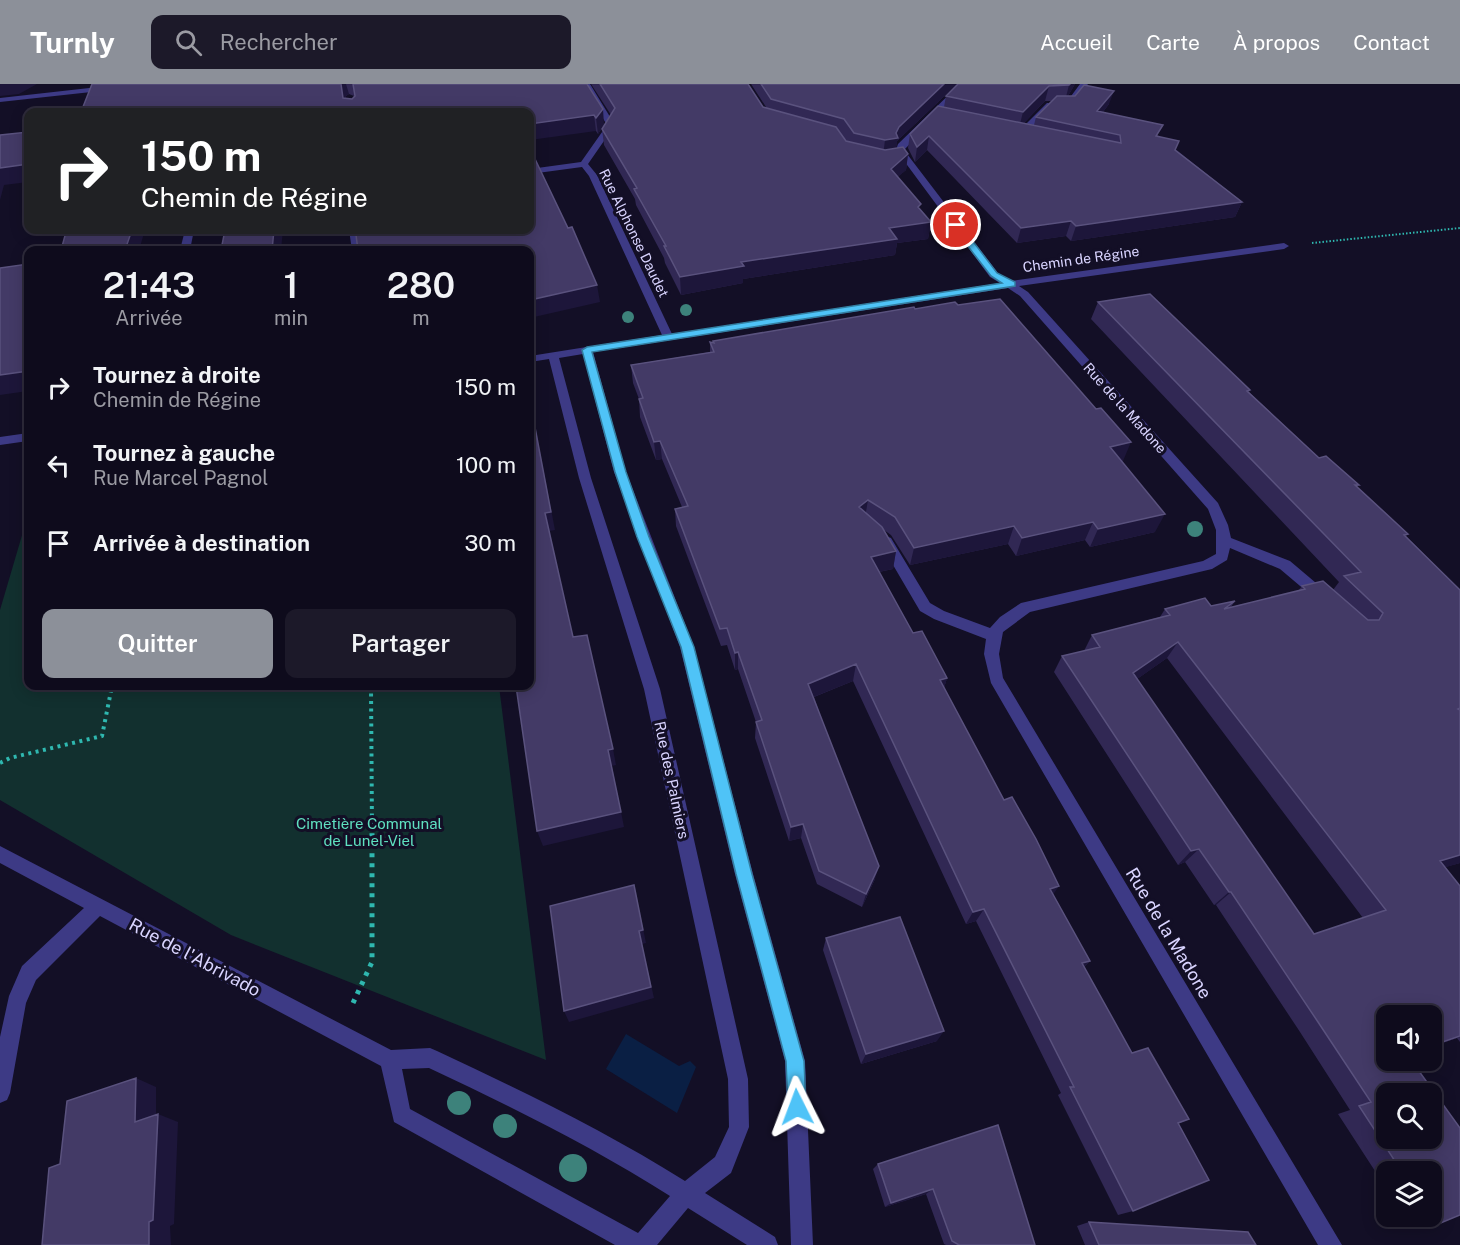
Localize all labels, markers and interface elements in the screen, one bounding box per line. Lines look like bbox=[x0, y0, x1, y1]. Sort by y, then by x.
search box bbox=[151, 15, 571, 69]
text: Turnly bbox=[30, 26, 115, 59]
icon: search bbox=[172, 26, 205, 59]
text: Rechercher bbox=[220, 29, 338, 55]
text: Accueil bbox=[1040, 30, 1113, 55]
text: Carte bbox=[1146, 30, 1200, 55]
text: À propos bbox=[1233, 30, 1320, 55]
text: Contact bbox=[1353, 30, 1430, 55]
text: 150 m bbox=[141, 131, 261, 180]
icon: right bbox=[42, 132, 120, 210]
street label: Rue Alphonse Daudet bbox=[596, 166, 672, 300]
text: Chemin de Régine bbox=[141, 181, 368, 213]
pin bbox=[930, 199, 981, 250]
icon: arrive bbox=[939, 208, 972, 241]
street label: Chemin de Régine bbox=[1022, 243, 1140, 275]
text: 21:43 bbox=[103, 264, 195, 306]
text: 1 bbox=[284, 264, 299, 306]
text: 280 bbox=[387, 264, 455, 306]
text: Arrivée bbox=[115, 306, 183, 330]
text: min bbox=[274, 306, 308, 330]
text: m bbox=[412, 306, 430, 330]
street label: Rue de la Madone bbox=[1080, 360, 1170, 456]
text: Tournez à droite bbox=[93, 362, 261, 388]
icon: right bbox=[42, 371, 75, 404]
text: 150 m bbox=[455, 374, 516, 400]
text: Chemin de Régine bbox=[93, 388, 261, 412]
text: Tournez à gauche bbox=[93, 440, 275, 466]
icon: left bbox=[42, 449, 75, 482]
text: 100 m bbox=[456, 452, 516, 478]
text: Rue Marcel Pagnol bbox=[93, 466, 268, 490]
icon: arrive bbox=[42, 527, 75, 560]
text: Arrivée à destination bbox=[93, 530, 310, 556]
text: 30 m bbox=[464, 530, 516, 556]
button: Quitter bbox=[42, 609, 273, 678]
button: Partager bbox=[285, 609, 516, 678]
street label: Rue des Palmiers bbox=[651, 720, 693, 840]
park label: Cimetière Communal de Lunel-Viel bbox=[296, 815, 442, 849]
street label: Rue de la Madone bbox=[1122, 864, 1216, 1002]
street label: Rue de l'Abrivado bbox=[126, 914, 264, 1000]
map controls bbox=[1376, 1005, 1442, 1227]
button: sound bbox=[1376, 1005, 1442, 1071]
position arrow bbox=[765, 1075, 829, 1139]
button: search bbox=[1376, 1083, 1442, 1149]
button: layers bbox=[1376, 1161, 1442, 1227]

